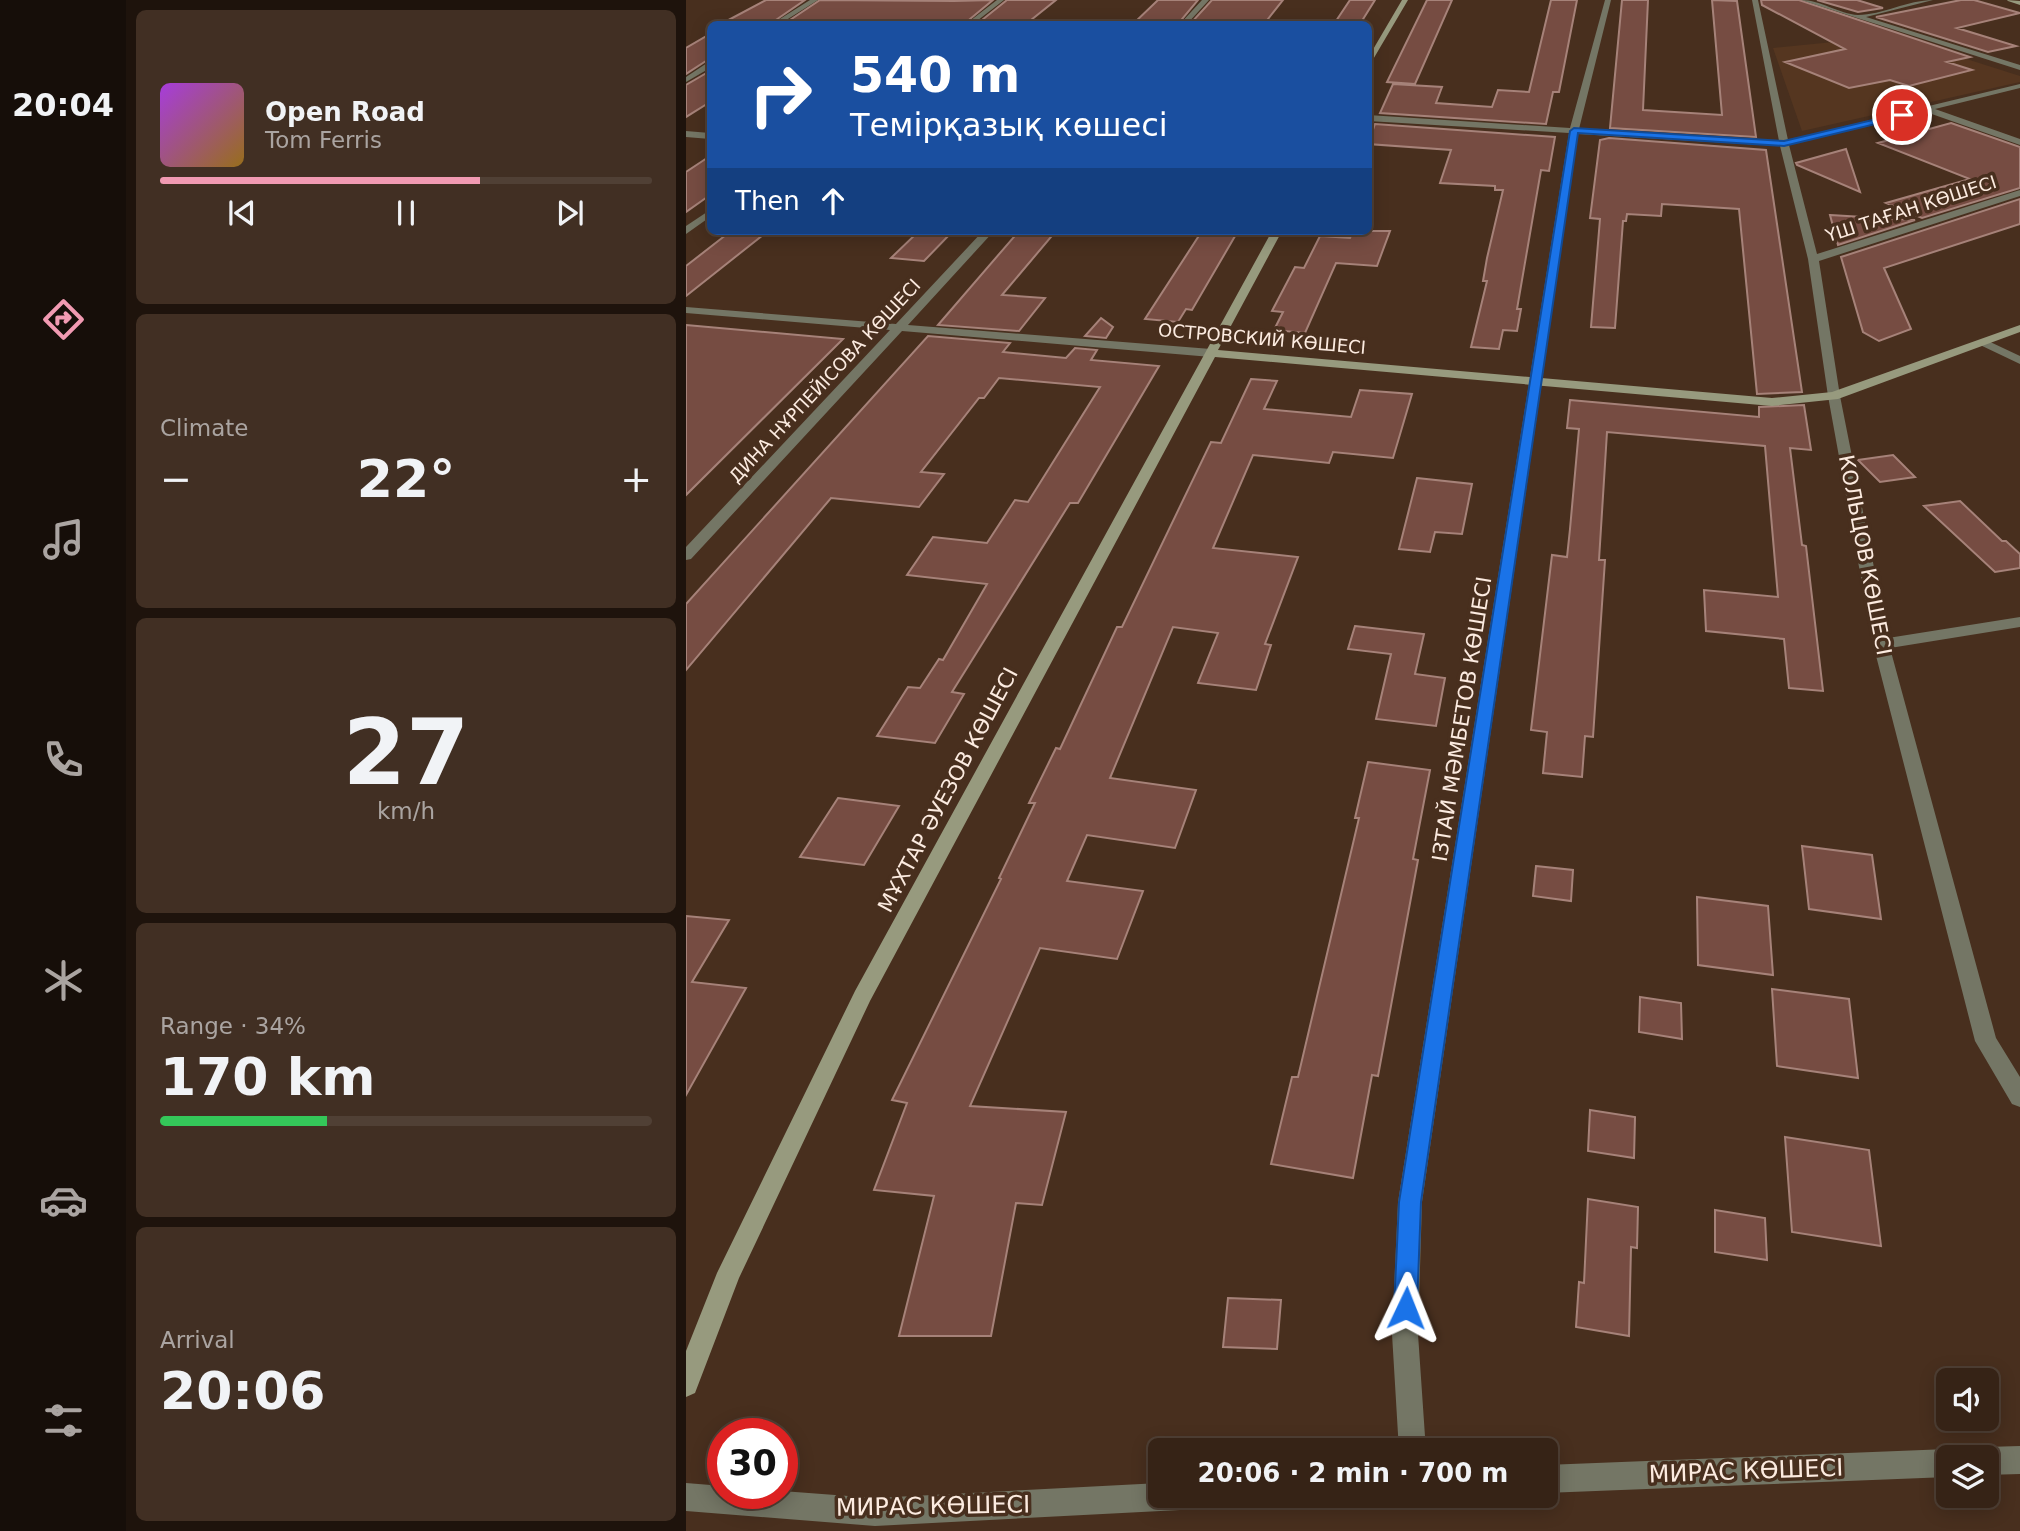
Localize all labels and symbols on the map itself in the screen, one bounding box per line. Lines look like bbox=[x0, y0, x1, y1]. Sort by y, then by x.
pin bbox=[1872, 85, 1932, 145]
street label: ҮШ ТАҒАН КӨШЕСІ bbox=[1822, 171, 1999, 246]
street label: ДИНА НҰРПЕЙІСОВА КӨШЕСІ bbox=[725, 274, 925, 487]
street label: ОСТРОВСКИЙ КӨШЕСІ bbox=[1157, 319, 1367, 358]
street label: КОЛЬЦОВ КӨШЕСІ bbox=[1834, 453, 1896, 657]
street label: ІЗТАЙ МӘМБЕТОВ КӨШЕСІ bbox=[1427, 575, 1496, 863]
street label: МҰХТАР ӘУЕЗОВ КӨШЕСІ bbox=[873, 664, 1023, 916]
position arrow bbox=[1369, 1271, 1443, 1345]
speed limit sign: 30 bbox=[707, 1418, 798, 1509]
street label: МИРАС КӨШЕСІ bbox=[1648, 1454, 1844, 1488]
street label: МИРАС КӨШЕСІ bbox=[836, 1490, 1030, 1522]

